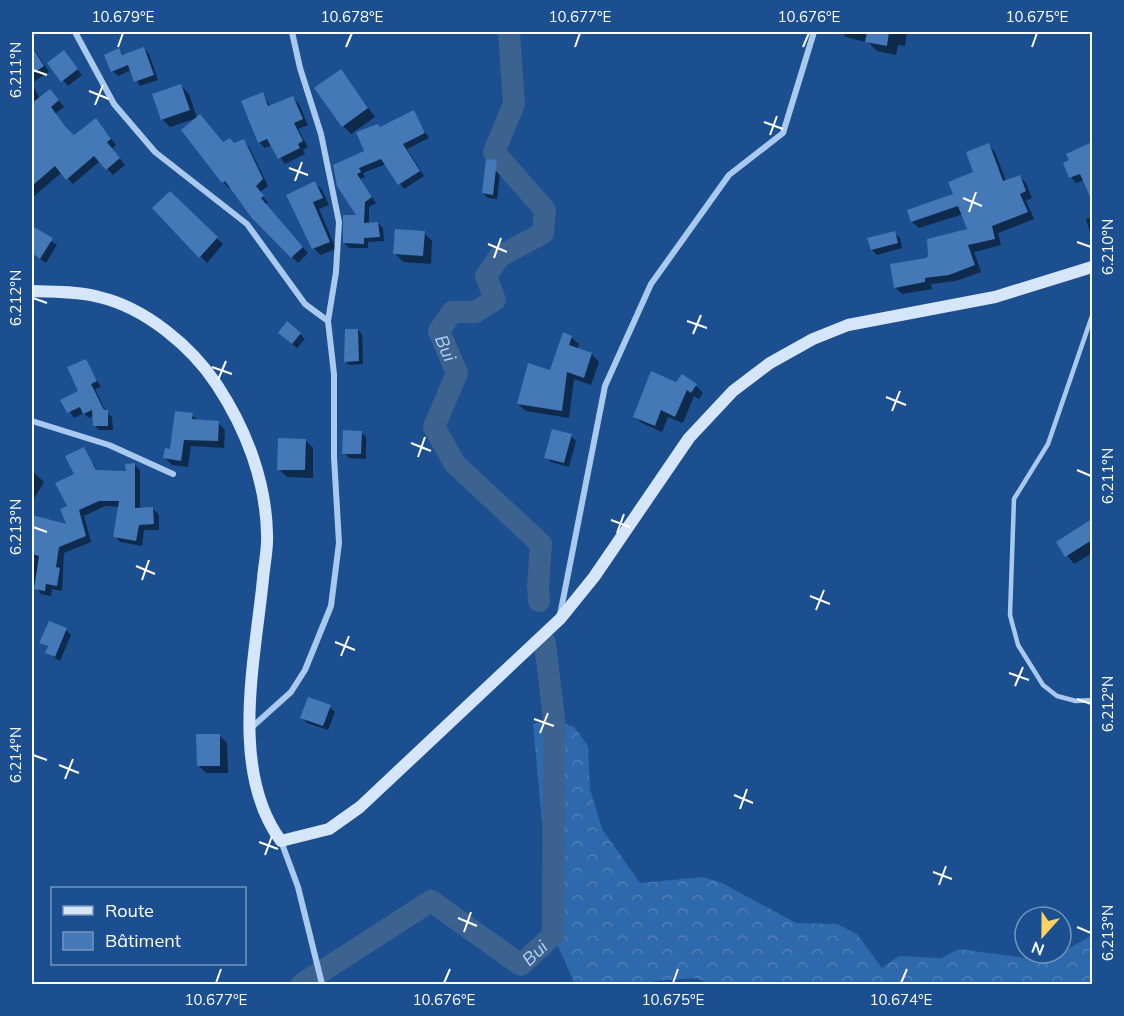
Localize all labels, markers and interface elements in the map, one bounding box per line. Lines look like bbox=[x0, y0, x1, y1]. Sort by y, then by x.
text: 10.679°E bbox=[92, 7, 155, 26]
text: 10.678°E bbox=[321, 7, 384, 26]
text: 10.677°E bbox=[549, 7, 612, 26]
text: 10.676°E bbox=[778, 7, 841, 26]
text: 10.675°E bbox=[1006, 7, 1069, 26]
text: 6.211°N bbox=[6, 42, 25, 98]
text: 6.210°N bbox=[1098, 219, 1117, 275]
text: 6.212°N bbox=[6, 270, 25, 326]
water label: Bui bbox=[430, 331, 462, 365]
text: 6.211°N bbox=[1098, 448, 1117, 504]
text: 6.213°N bbox=[6, 499, 25, 555]
text: 6.212°N bbox=[1098, 676, 1117, 732]
text: 6.214°N bbox=[6, 727, 25, 783]
legend bbox=[51, 887, 246, 965]
text: Route bbox=[105, 899, 154, 922]
north arrow bbox=[1013, 905, 1073, 965]
text: 6.213°N bbox=[1098, 905, 1117, 961]
text: Bâtiment bbox=[105, 929, 181, 952]
water label: Bui bbox=[517, 934, 552, 970]
text: N bbox=[1028, 938, 1047, 961]
text: 10.677°E bbox=[185, 990, 248, 1009]
text: 10.676°E bbox=[413, 990, 476, 1009]
text: 10.675°E bbox=[642, 990, 705, 1009]
text: 10.674°E bbox=[870, 990, 933, 1009]

